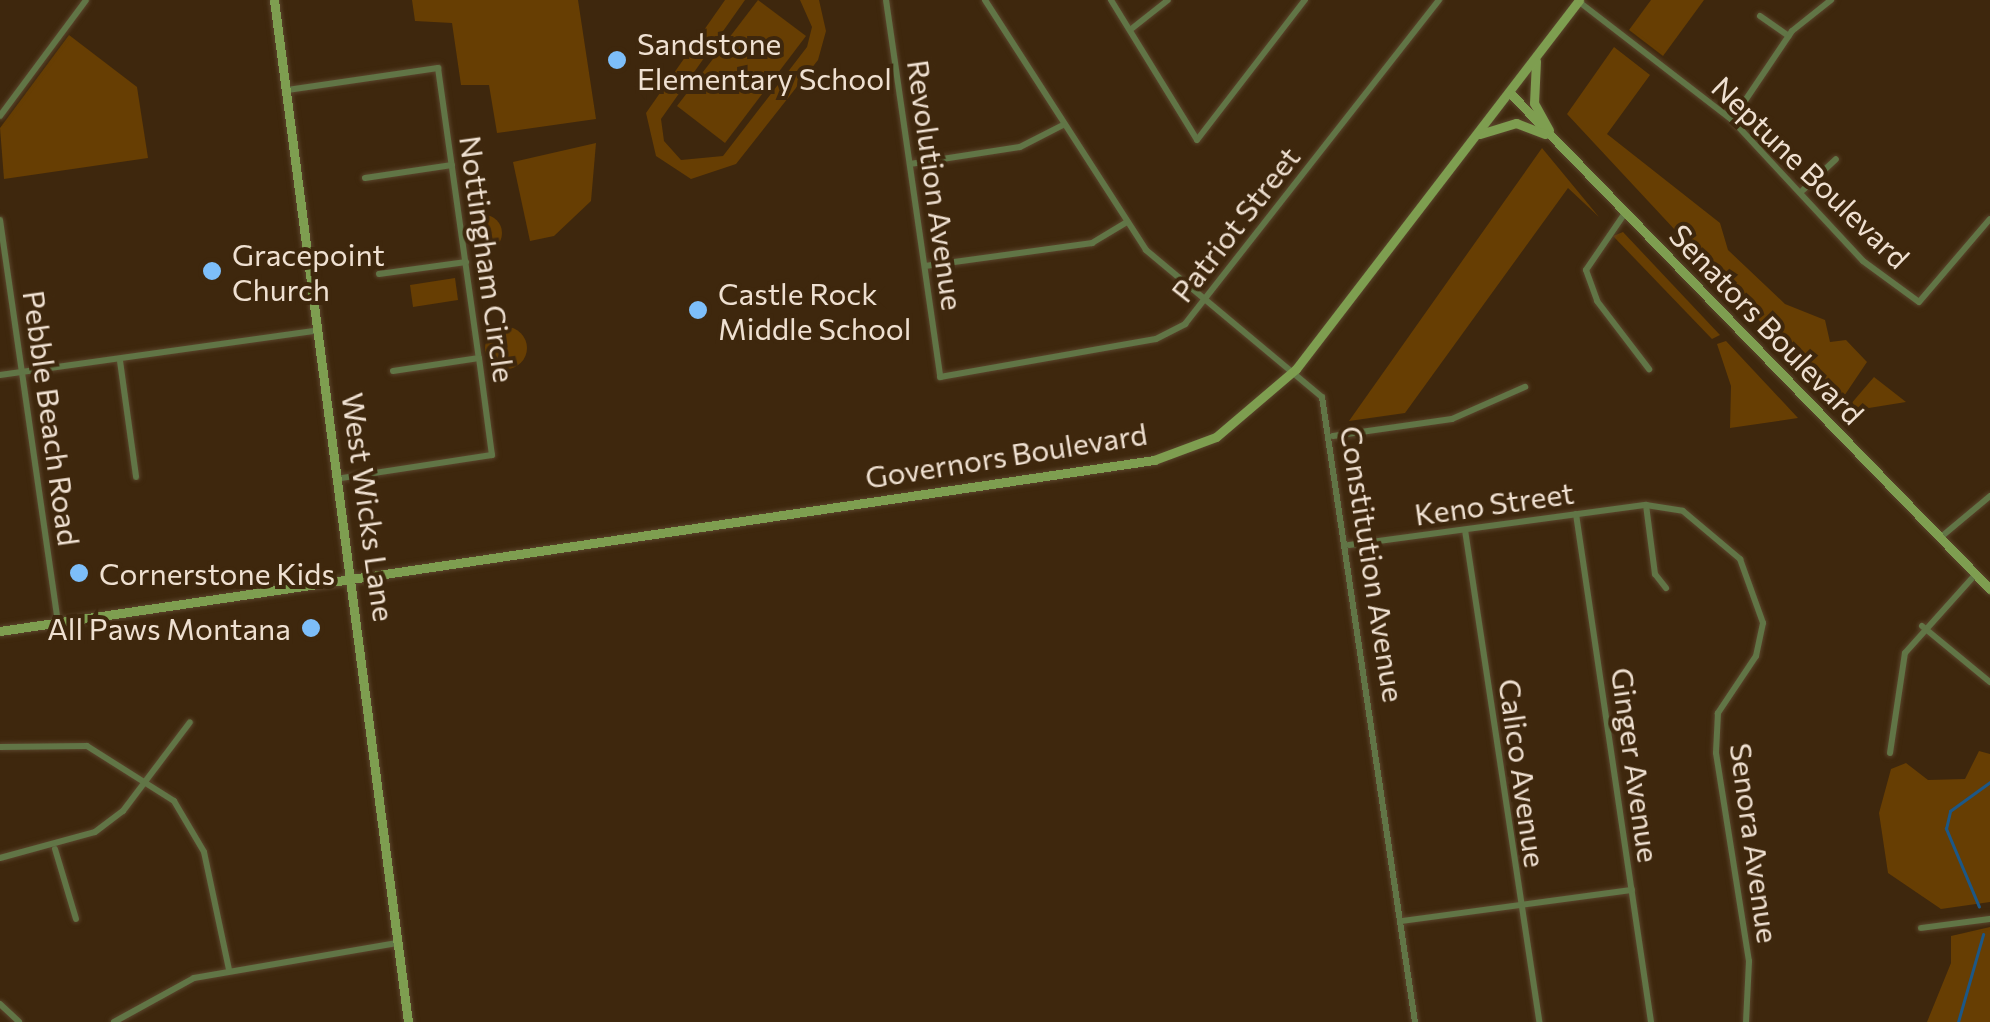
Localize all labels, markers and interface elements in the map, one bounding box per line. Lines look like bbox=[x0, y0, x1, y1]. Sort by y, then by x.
place label: Sandstone Elementary School bbox=[637, 25, 892, 96]
marker: Sandstone Elementary School bbox=[606, 49, 628, 71]
street label: Revolution Avenue bbox=[901, 57, 971, 313]
street label: Neptune Boulevard bbox=[1705, 69, 1917, 275]
street label: Nottingham Circle bbox=[453, 133, 523, 385]
street label: Patriot Street bbox=[1163, 139, 1307, 309]
street label: Senators Boulevard bbox=[1662, 217, 1872, 431]
place label: Gracepoint Church bbox=[232, 236, 385, 306]
marker: Gracepoint Church bbox=[201, 260, 223, 282]
place label: Castle Rock Middle School bbox=[718, 275, 911, 346]
street label: Pebble Beach Road bbox=[16, 288, 88, 548]
marker: Castle Rock Middle School bbox=[687, 299, 709, 321]
street label: West Wicks Lane bbox=[335, 390, 403, 624]
street label: Governors Boulevard bbox=[863, 415, 1149, 495]
street label: Constitution Avenue bbox=[1333, 423, 1413, 705]
street label: Keno Street bbox=[1412, 474, 1576, 532]
place label: Cornerstone Kids bbox=[99, 555, 335, 591]
marker: Cornerstone Kids bbox=[68, 562, 90, 584]
place label: All Paws Montana bbox=[47, 610, 291, 646]
marker: All Paws Montana bbox=[300, 617, 322, 639]
street label: Ginger Avenue bbox=[1605, 665, 1667, 865]
street label: Calico Avenue bbox=[1492, 676, 1554, 870]
street label: Senora Avenue bbox=[1723, 741, 1787, 945]

